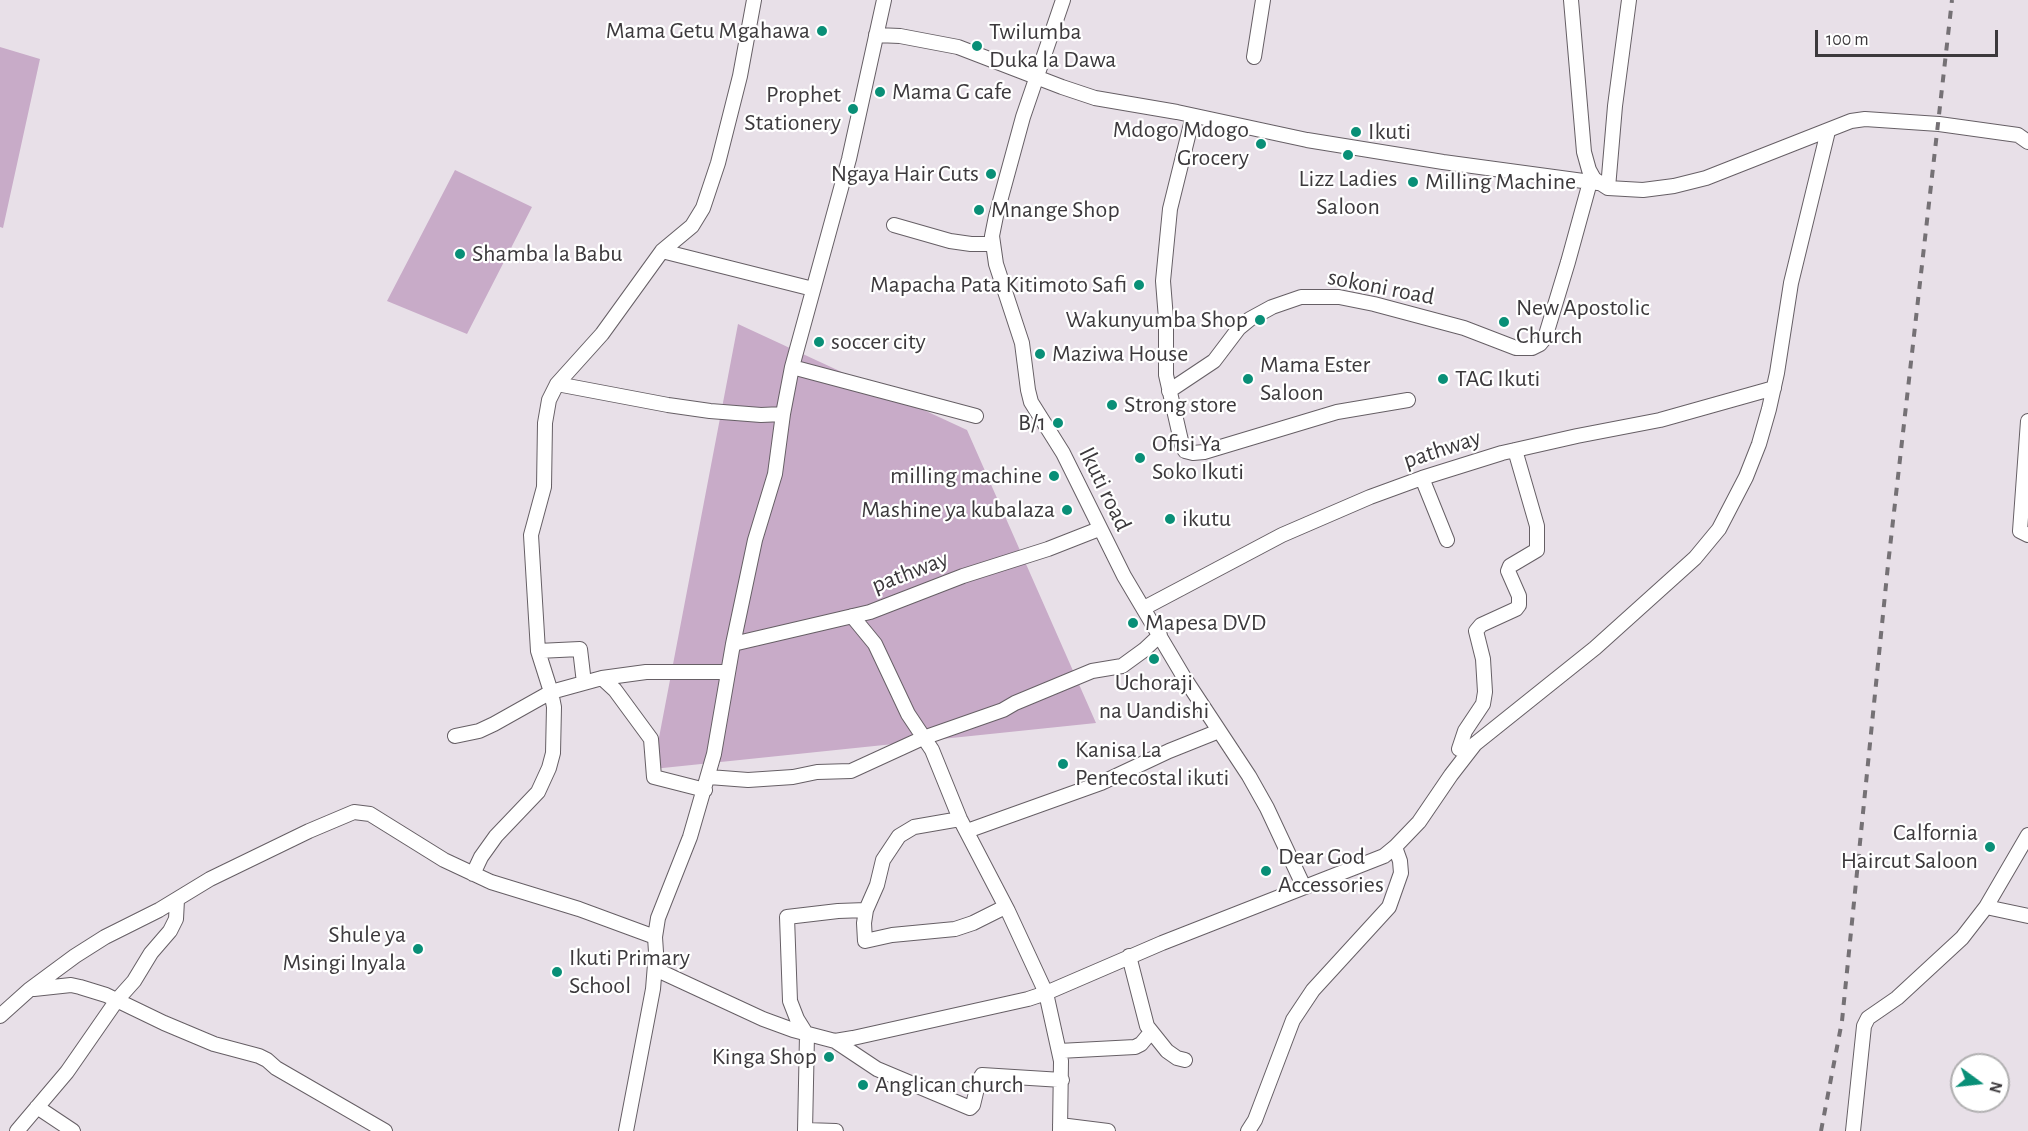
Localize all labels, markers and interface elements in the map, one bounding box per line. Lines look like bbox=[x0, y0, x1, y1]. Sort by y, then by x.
place label: Mama Getu Mgahawa bbox=[606, 17, 810, 45]
place label: Twilumba Duka la Dawa bbox=[989, 18, 1116, 74]
scale bar bbox=[1818, 18, 2001, 56]
marker: Mama Getu Mgahawa bbox=[815, 24, 829, 38]
text: 100 m bbox=[1826, 31, 1869, 49]
marker: Twilumba Duka la Dawa bbox=[970, 39, 984, 53]
place label: Mama G cafe bbox=[892, 78, 1012, 106]
place label: Prophet Stationery bbox=[744, 81, 841, 137]
marker: Mama G cafe bbox=[873, 85, 887, 99]
marker: Prophet Stationery bbox=[846, 102, 860, 116]
place label: Mdogo Mdogo Grocery bbox=[1113, 116, 1249, 172]
place label: Ikuti bbox=[1368, 118, 1411, 146]
marker: Ikuti bbox=[1349, 125, 1363, 139]
marker: Mdogo Mdogo Grocery bbox=[1254, 137, 1268, 151]
marker: Lizz Ladies Saloon bbox=[1341, 148, 1355, 162]
place label: Ngaya Hair Cuts bbox=[831, 160, 979, 188]
place label: Lizz Ladies Saloon bbox=[1299, 165, 1397, 221]
marker: Ngaya Hair Cuts bbox=[984, 167, 998, 181]
place label: Milling Machine bbox=[1425, 168, 1576, 196]
marker: Milling Machine bbox=[1406, 175, 1420, 189]
place label: Mnange Shop bbox=[991, 196, 1120, 224]
marker: Mnange Shop bbox=[972, 203, 986, 217]
place label: Shamba la Babu bbox=[472, 240, 623, 268]
marker: Shamba la Babu bbox=[453, 247, 467, 261]
street label: sokoni road bbox=[1325, 263, 1437, 311]
place label: Mapacha Pata Kitimoto Safi bbox=[870, 271, 1127, 299]
marker: Mapacha Pata Kitimoto Safi bbox=[1132, 278, 1146, 292]
place label: New Apostolic Church bbox=[1516, 294, 1649, 350]
place label: Wakunyumba Shop bbox=[1066, 306, 1248, 334]
marker: Wakunyumba Shop bbox=[1253, 313, 1267, 327]
marker: New Apostolic Church bbox=[1497, 315, 1511, 329]
place label: soccer city bbox=[831, 328, 926, 356]
marker: soccer city bbox=[812, 335, 826, 349]
place label: Maziwa House bbox=[1052, 340, 1188, 368]
marker: Maziwa House bbox=[1033, 347, 1047, 361]
place label: Mama Ester Saloon bbox=[1260, 351, 1370, 407]
place label: TAG Ikuti bbox=[1455, 365, 1540, 393]
marker: Mama Ester Saloon bbox=[1241, 372, 1255, 386]
marker: TAG Ikuti bbox=[1436, 372, 1450, 386]
place label: Strong store bbox=[1124, 391, 1237, 419]
marker: Strong store bbox=[1105, 398, 1119, 412]
place label: B/1 bbox=[1018, 409, 1046, 437]
marker: B/1 bbox=[1051, 416, 1065, 430]
street label: pathway bbox=[1400, 423, 1484, 475]
place label: Ofisi Ya Soko Ikuti bbox=[1152, 430, 1244, 486]
street label: Ikuti road bbox=[1072, 442, 1138, 536]
marker: Ofisi Ya Soko Ikuti bbox=[1133, 451, 1147, 465]
place label: milling machine bbox=[890, 462, 1042, 490]
marker: milling machine bbox=[1047, 469, 1061, 483]
place label: Mashine ya kubalaza bbox=[861, 496, 1055, 524]
marker: Mashine ya kubalaza bbox=[1060, 503, 1074, 517]
place label: ikutu bbox=[1182, 505, 1231, 533]
marker: ikutu bbox=[1163, 512, 1177, 526]
street label: pathway bbox=[868, 544, 952, 600]
place label: Mapesa DVD bbox=[1145, 609, 1266, 637]
marker: Mapesa DVD bbox=[1126, 616, 1140, 630]
marker: Uchoraji na Uandishi bbox=[1147, 652, 1161, 666]
place label: Uchoraji na Uandishi bbox=[1099, 669, 1209, 725]
place label: Kanisa La Pentecostal ikuti bbox=[1075, 736, 1229, 792]
marker: Kanisa La Pentecostal ikuti bbox=[1056, 757, 1070, 771]
place label: Calfornia Haircut Saloon bbox=[1841, 819, 1978, 875]
marker: Calfornia Haircut Saloon bbox=[1983, 840, 1997, 854]
place label: Dear God Accessories bbox=[1278, 843, 1384, 899]
marker: Dear God Accessories bbox=[1259, 864, 1273, 878]
place label: Shule ya Msingi Inyala bbox=[282, 921, 406, 977]
marker: Shule ya Msingi Inyala bbox=[411, 942, 425, 956]
place label: Ikuti Primary School bbox=[569, 944, 690, 1000]
marker: Ikuti Primary School bbox=[550, 965, 564, 979]
place label: Kinga Shop bbox=[712, 1043, 817, 1071]
marker: Kinga Shop bbox=[822, 1050, 836, 1064]
north arrow bbox=[1950, 1053, 2010, 1113]
place label: Anglican church bbox=[875, 1071, 1024, 1099]
marker: Anglican church bbox=[856, 1078, 870, 1092]
text: N bbox=[1986, 1080, 2005, 1095]

